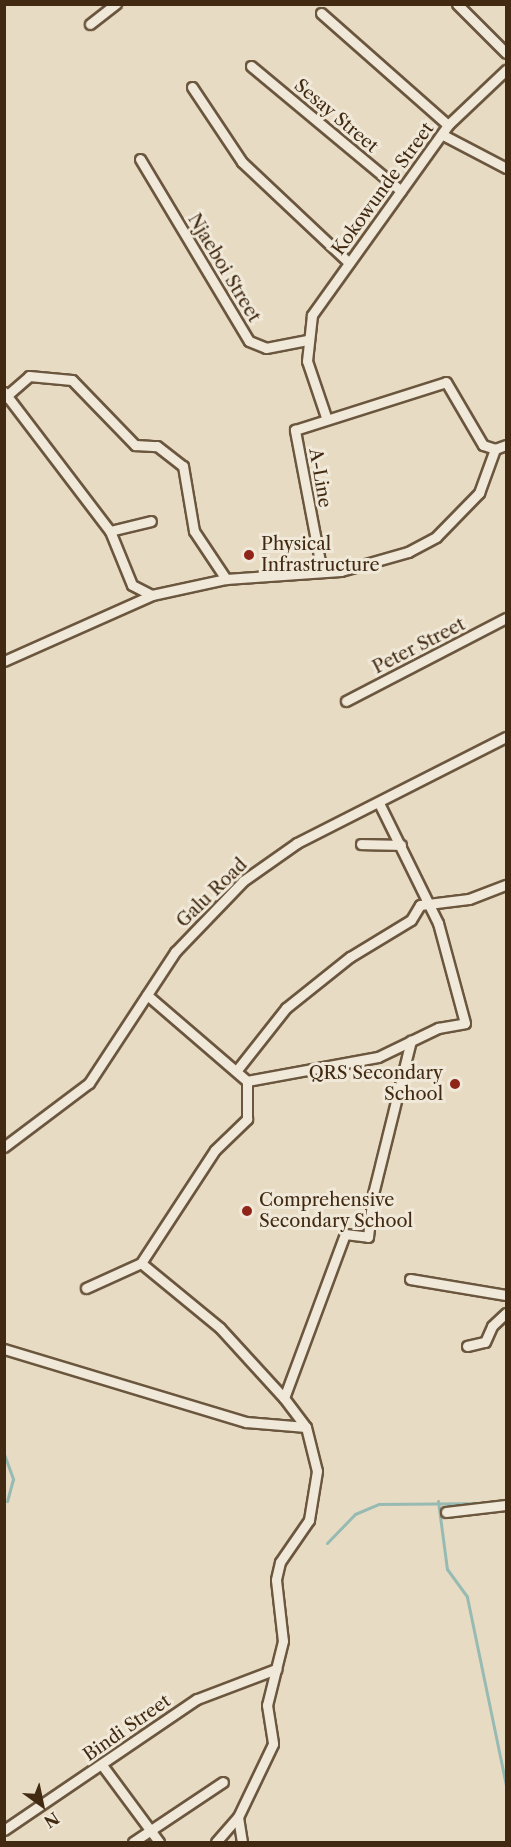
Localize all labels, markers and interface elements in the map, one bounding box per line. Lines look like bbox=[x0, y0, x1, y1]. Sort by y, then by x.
street label: Sesay Street bbox=[289, 74, 383, 158]
street label: Kokowunde Street bbox=[328, 118, 438, 260]
street label: Njaeboi Street bbox=[183, 210, 265, 326]
street label: A-Line bbox=[304, 447, 336, 509]
place label: Physical Infrastructure bbox=[261, 534, 380, 576]
marker: Physical Infrastructure bbox=[242, 548, 256, 562]
street label: Peter Street bbox=[369, 613, 469, 679]
street label: Galu Road bbox=[172, 854, 252, 932]
place label: QRS Secondary School bbox=[309, 1063, 443, 1106]
marker: QRS Secondary School bbox=[448, 1077, 462, 1091]
place label: Comprehensive Secondary School bbox=[259, 1190, 413, 1232]
marker: Comprehensive Secondary School bbox=[240, 1204, 254, 1218]
street label: Bindi Street bbox=[79, 1690, 175, 1766]
north arrow bbox=[12, 1775, 72, 1835]
text: N bbox=[41, 1808, 63, 1832]

